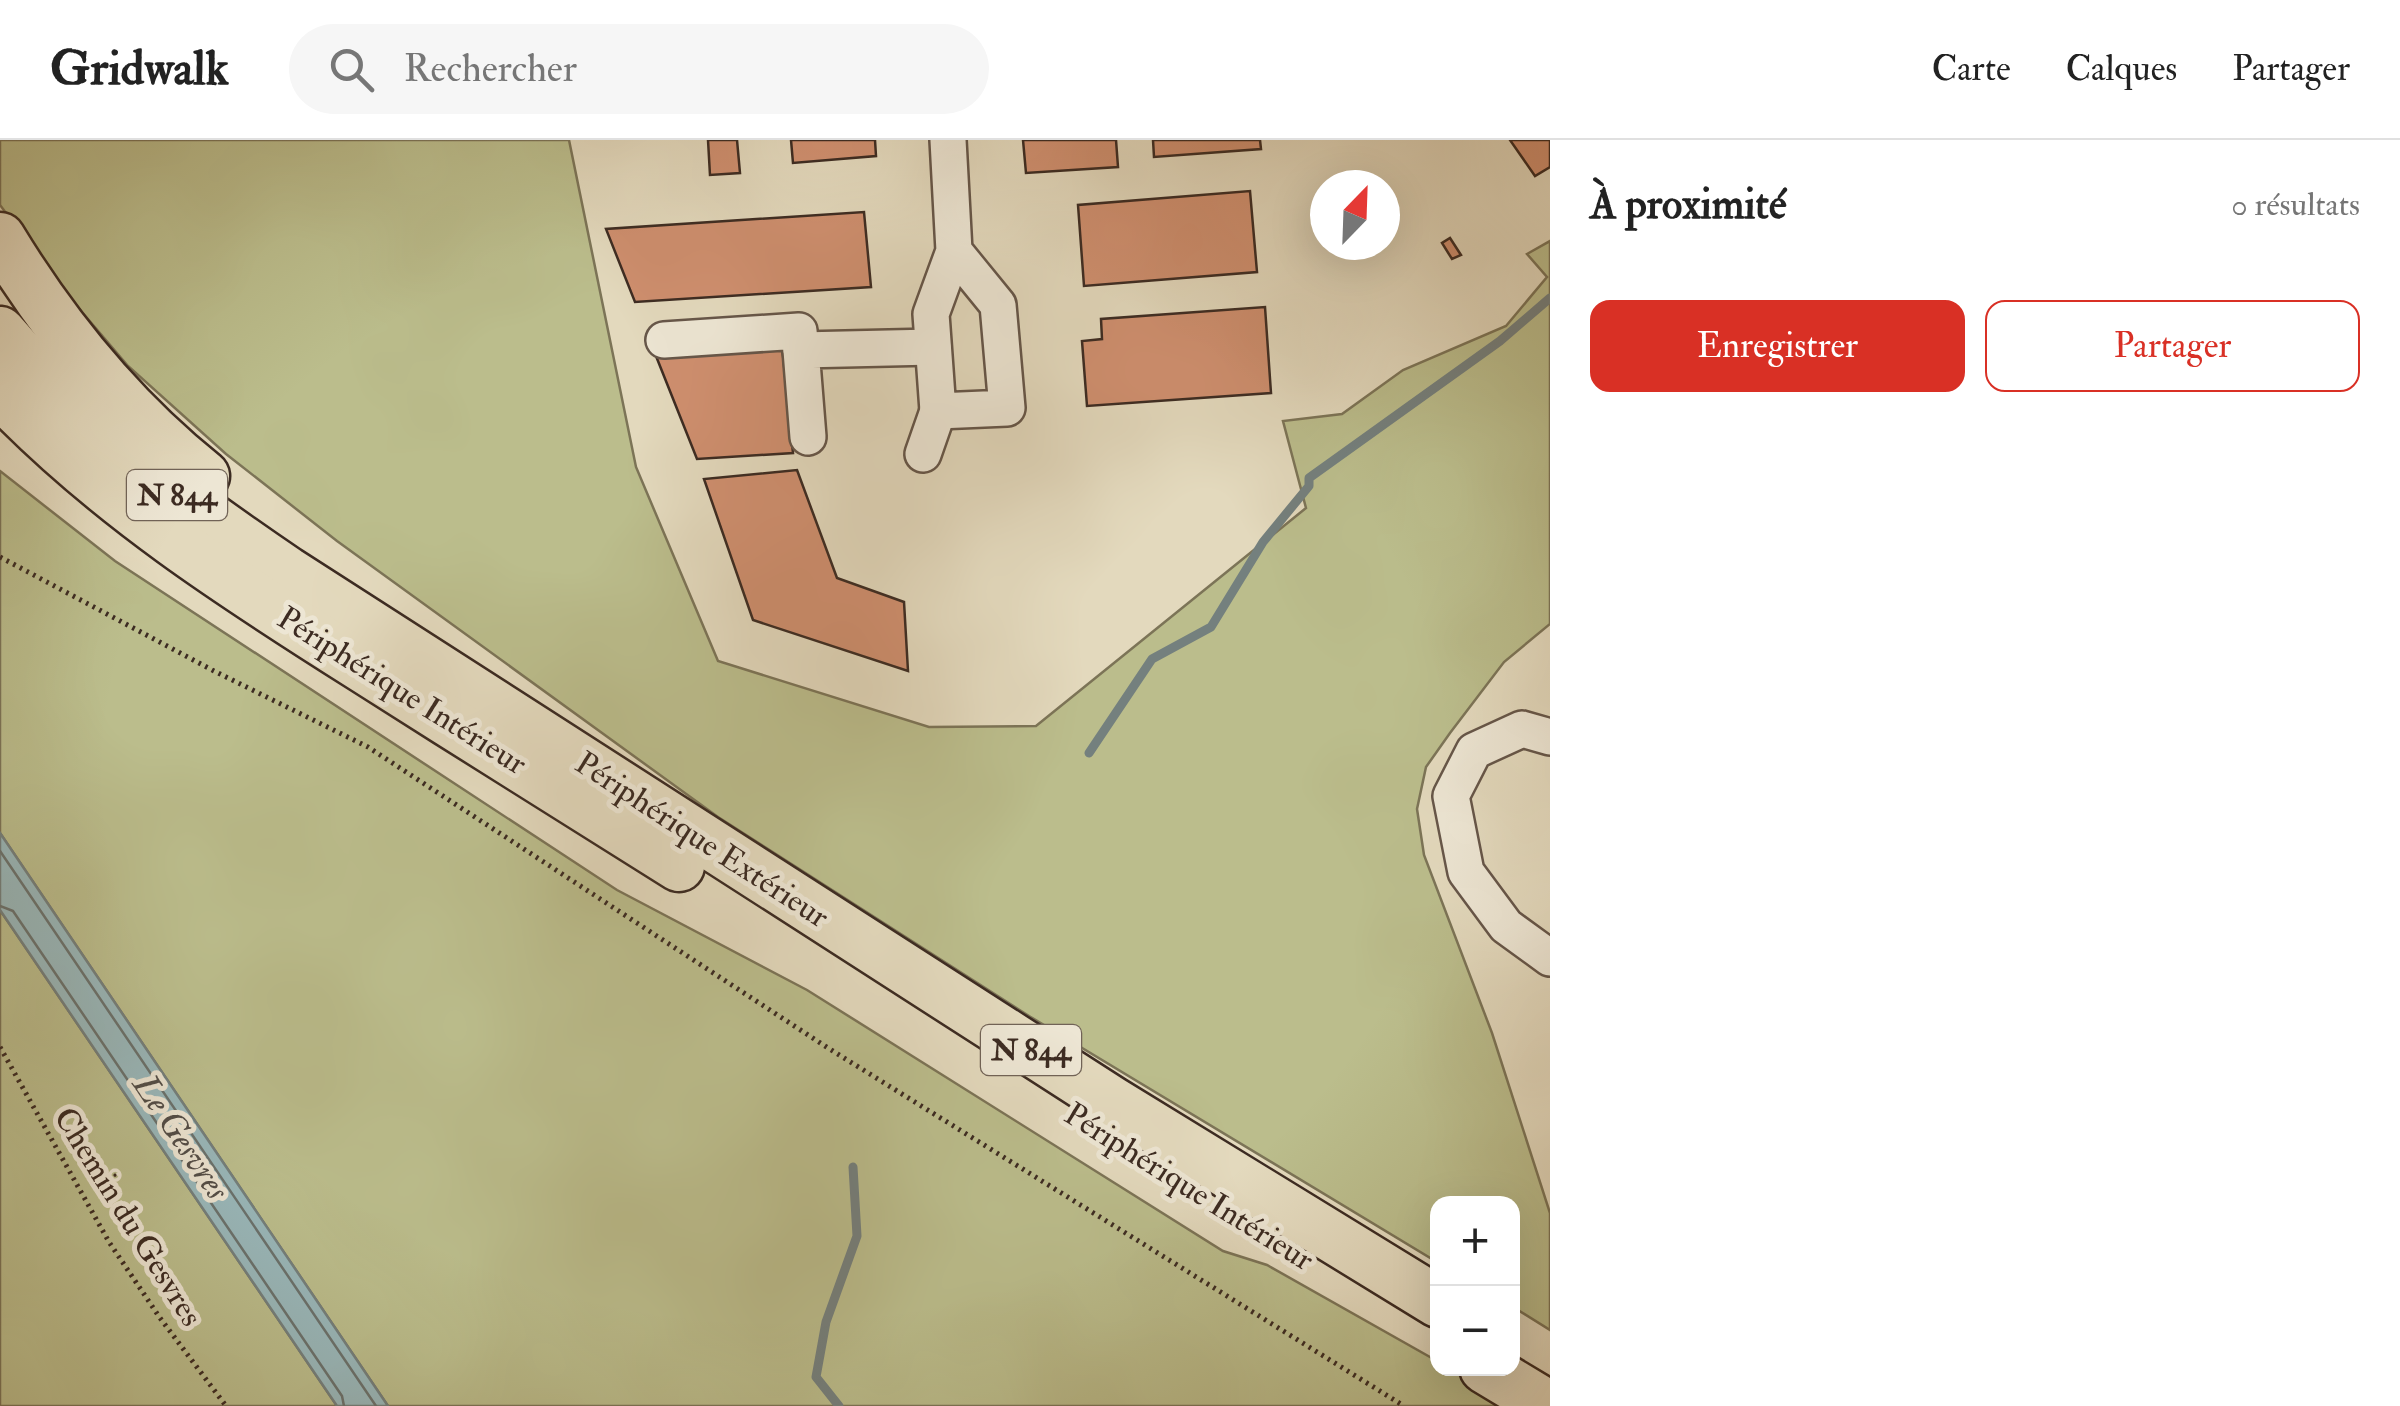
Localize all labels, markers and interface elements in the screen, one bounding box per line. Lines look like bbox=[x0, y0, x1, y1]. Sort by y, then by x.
search box bbox=[289, 24, 989, 114]
text: Gridwalk bbox=[50, 39, 229, 99]
icon: search bbox=[324, 42, 379, 97]
text: Rechercher bbox=[404, 45, 577, 93]
text: Carte bbox=[1932, 47, 2011, 91]
text: Calques bbox=[2066, 47, 2177, 91]
text: Partager bbox=[2232, 47, 2350, 91]
north arrow bbox=[1310, 170, 1400, 260]
text: À proximité bbox=[1590, 179, 1786, 231]
text: 0 résultats bbox=[2231, 185, 2360, 225]
button: Enregistrer bbox=[1590, 300, 1965, 392]
button: Partager bbox=[1985, 300, 2360, 392]
road number: N 844 bbox=[127, 470, 227, 520]
street label: Périphérique Intérieur bbox=[270, 598, 534, 784]
street label: Périphérique Extérieur bbox=[568, 743, 836, 937]
road number: N 844 bbox=[981, 1025, 1081, 1075]
water label: Le Gesvres bbox=[122, 1064, 240, 1210]
street label: Périphérique Intérieur bbox=[1057, 1094, 1321, 1280]
street label: Chemin du Gesvres bbox=[45, 1100, 211, 1334]
map controls bbox=[1430, 1196, 1520, 1376]
button: + bbox=[1430, 1196, 1520, 1286]
button: − bbox=[1430, 1286, 1520, 1376]

